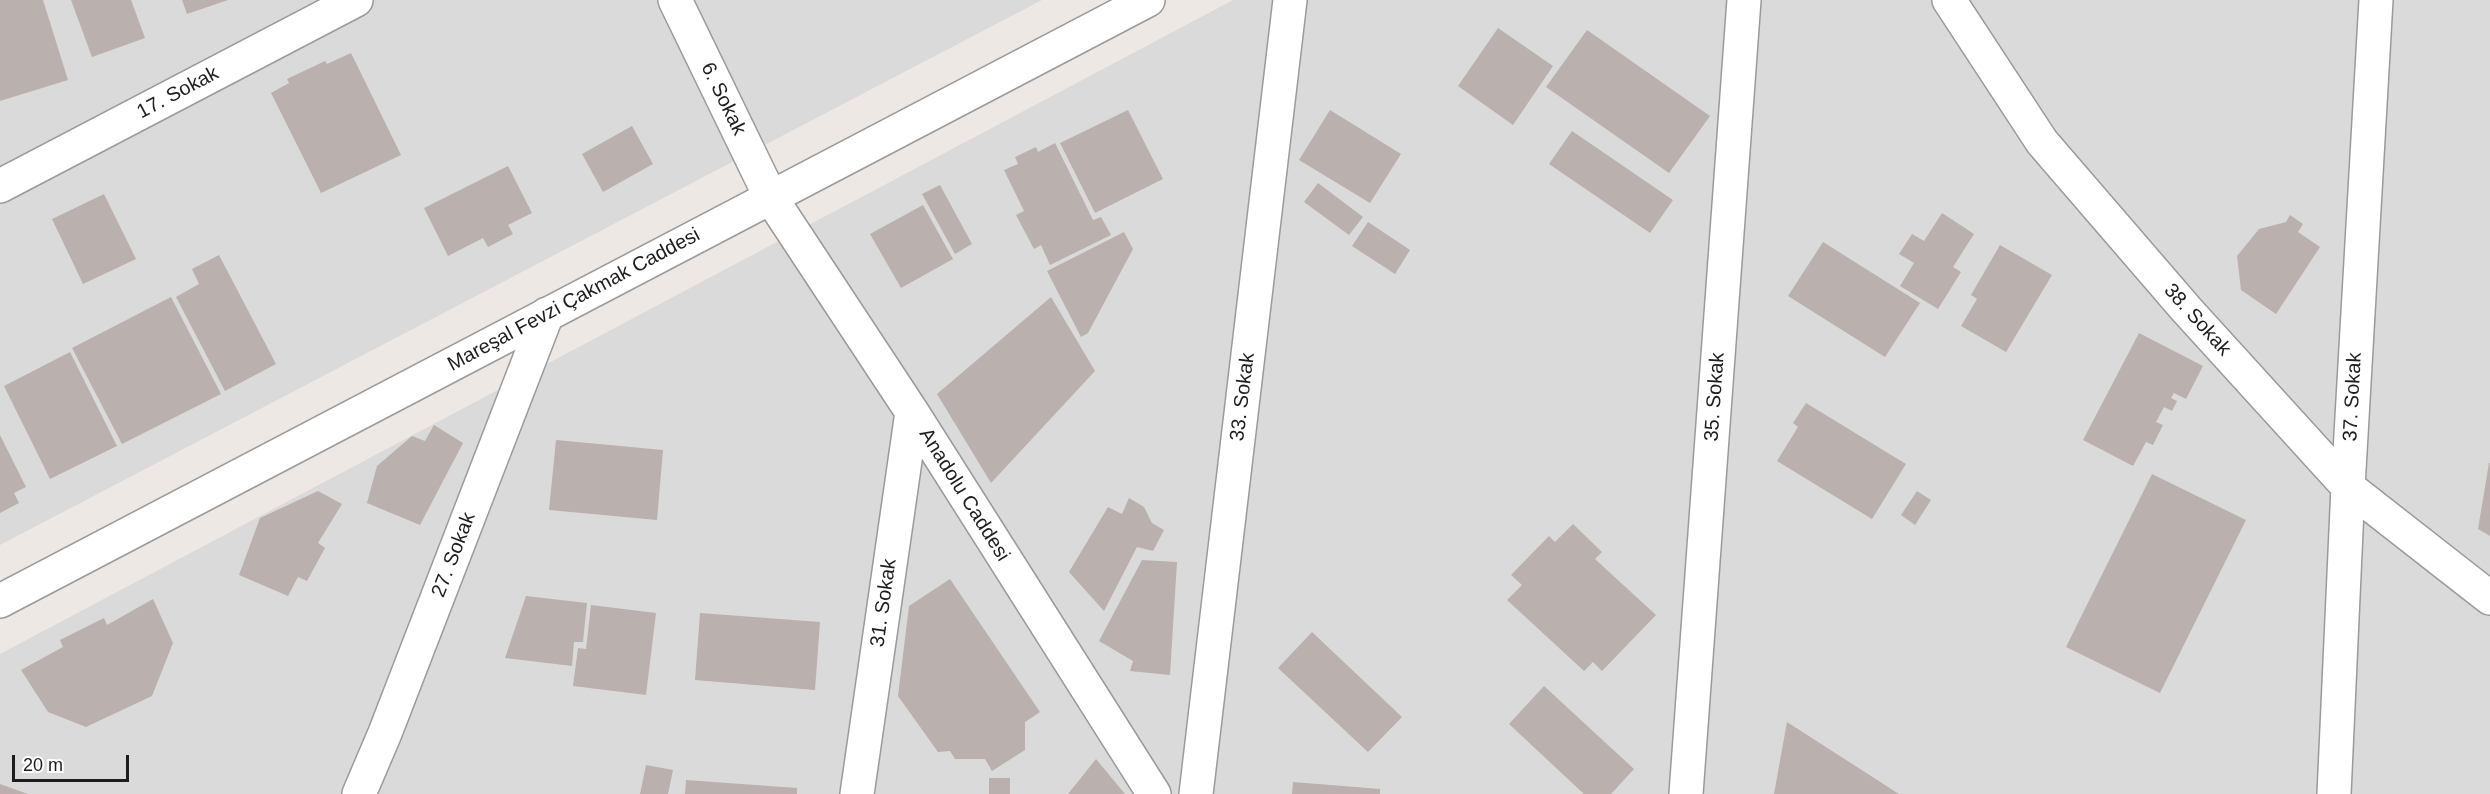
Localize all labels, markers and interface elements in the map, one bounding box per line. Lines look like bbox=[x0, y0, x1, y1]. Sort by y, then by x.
street label: 6. Sokak bbox=[695, 59, 751, 139]
street label: 17. Sokak bbox=[133, 62, 223, 124]
street label: Mareşal Fevzi Çakmak Caddesi bbox=[444, 223, 704, 377]
street label: 38. Sokak bbox=[2158, 279, 2236, 361]
street label: 33. Sokak bbox=[1226, 351, 1260, 443]
street label: 35. Sokak bbox=[1700, 352, 1730, 442]
street label: 37. Sokak bbox=[2339, 352, 2367, 442]
street label: Anadolu Caddesi bbox=[913, 424, 1015, 566]
street label: 27. Sokak bbox=[427, 509, 481, 601]
street label: 31. Sokak bbox=[866, 557, 902, 649]
scale bar bbox=[15, 743, 132, 781]
text: 20 m bbox=[23, 755, 63, 775]

